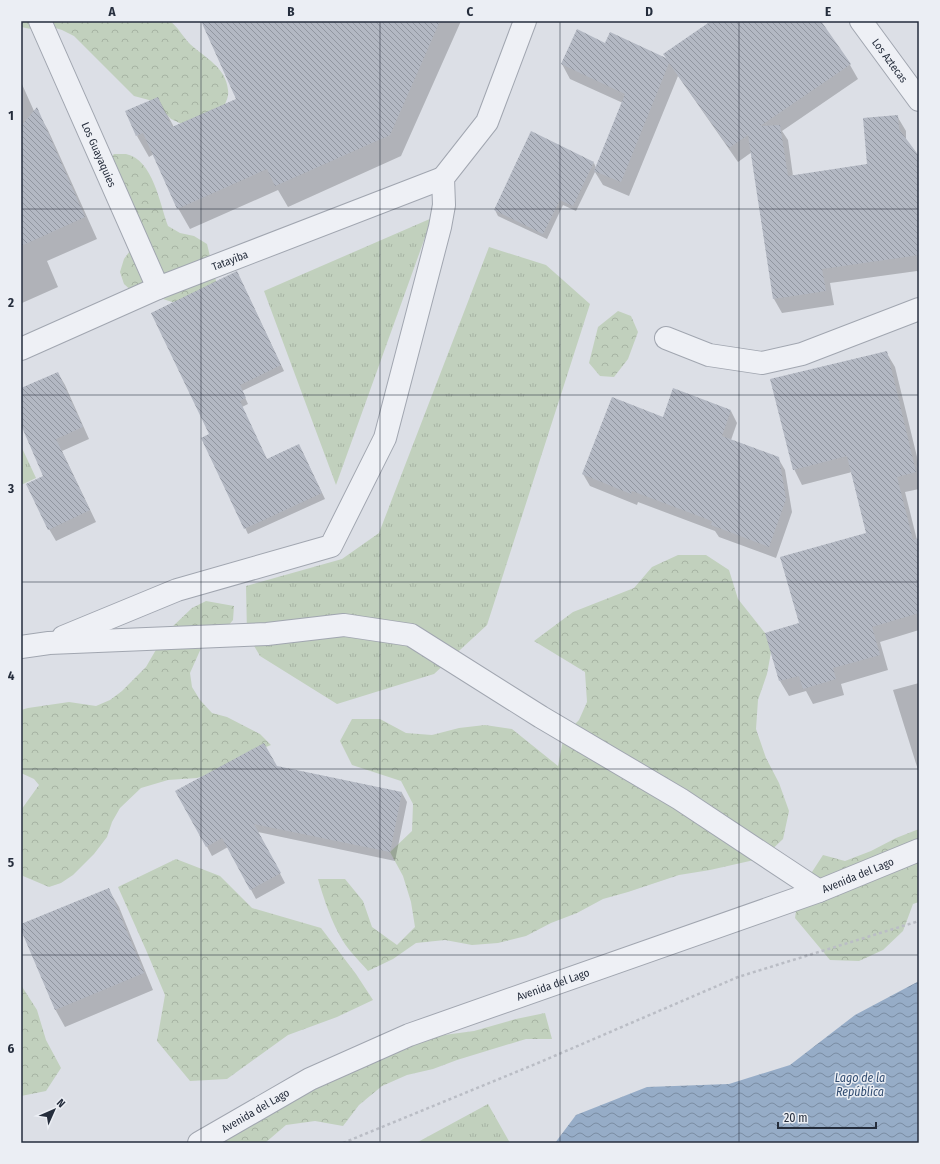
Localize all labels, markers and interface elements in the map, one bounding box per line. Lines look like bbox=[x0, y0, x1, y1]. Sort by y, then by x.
text: A bbox=[107, 4, 116, 19]
text: B bbox=[287, 4, 295, 19]
text: C bbox=[467, 4, 474, 19]
text: D bbox=[645, 4, 653, 19]
text: E bbox=[825, 4, 831, 19]
street label: Los Aztecas bbox=[869, 36, 910, 86]
text: 1 bbox=[8, 108, 14, 123]
street label: Los Guayaquies bbox=[79, 120, 119, 190]
street label: Tatayiba bbox=[210, 248, 250, 274]
text: 2 bbox=[7, 295, 14, 310]
text: 3 bbox=[7, 481, 14, 496]
text: 4 bbox=[8, 668, 15, 683]
text: 5 bbox=[8, 855, 14, 870]
street label: Avenida del Lago bbox=[820, 855, 896, 896]
street label: Avenida del Lago bbox=[515, 966, 591, 1004]
text: 6 bbox=[8, 1041, 15, 1056]
water label: Lago de la República bbox=[835, 1071, 885, 1099]
street label: Avenida del Lago bbox=[219, 1086, 292, 1136]
north arrow bbox=[34, 1090, 74, 1130]
text: N bbox=[54, 1096, 68, 1110]
scale bar bbox=[778, 1104, 876, 1130]
text: 20 m bbox=[784, 1111, 808, 1125]

